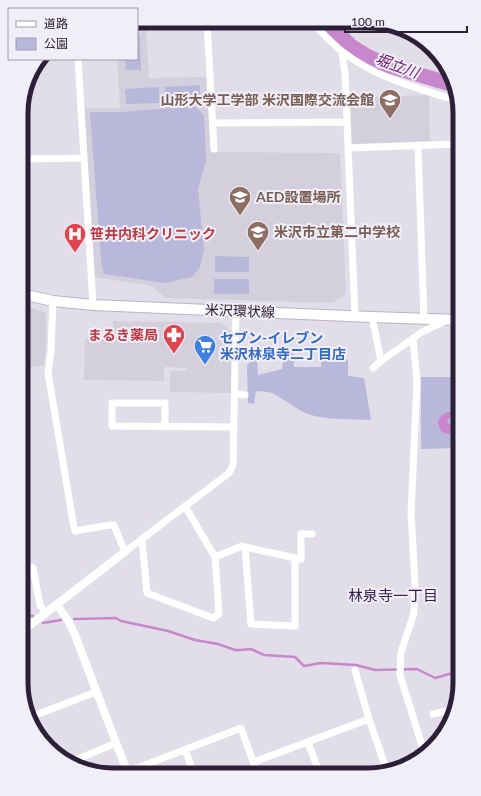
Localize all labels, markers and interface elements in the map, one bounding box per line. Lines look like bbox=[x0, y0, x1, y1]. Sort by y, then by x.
legend bbox=[8, 8, 138, 60]
scale bar bbox=[345, 8, 467, 34]
text: 100 m bbox=[351, 14, 385, 29]
text: 道路 bbox=[44, 16, 68, 31]
text: 公園 bbox=[44, 36, 68, 51]
water label: 堀立川 bbox=[373, 49, 423, 82]
school or university icon: 山形大学工学部 米沢国際交流会館 bbox=[377, 87, 403, 120]
place label: 山形大学工学部 米沢国際交流会館 bbox=[161, 91, 374, 108]
school or university icon: AED設置場所 bbox=[227, 184, 253, 217]
place label: AED設置場所 bbox=[255, 188, 340, 205]
school or university icon: 米沢市立第二中学校 bbox=[245, 219, 271, 252]
hospital icon: 笹井内科クリニック bbox=[62, 221, 88, 254]
place label: 米沢市立第二中学校 bbox=[274, 223, 400, 240]
place label: 笹井内科クリニック bbox=[90, 225, 216, 242]
street label: 米沢環状線 bbox=[205, 301, 275, 320]
pharmacy icon: まるき薬局 bbox=[161, 322, 187, 355]
place label: まるき薬局 bbox=[88, 326, 158, 343]
place label: セブン-イレブン 米沢林泉寺二丁目店 bbox=[220, 329, 346, 362]
supermarket icon: セブン-イレブン 米沢林泉寺二丁目店 bbox=[192, 333, 218, 366]
district label: 林泉寺一丁目 bbox=[348, 586, 438, 604]

